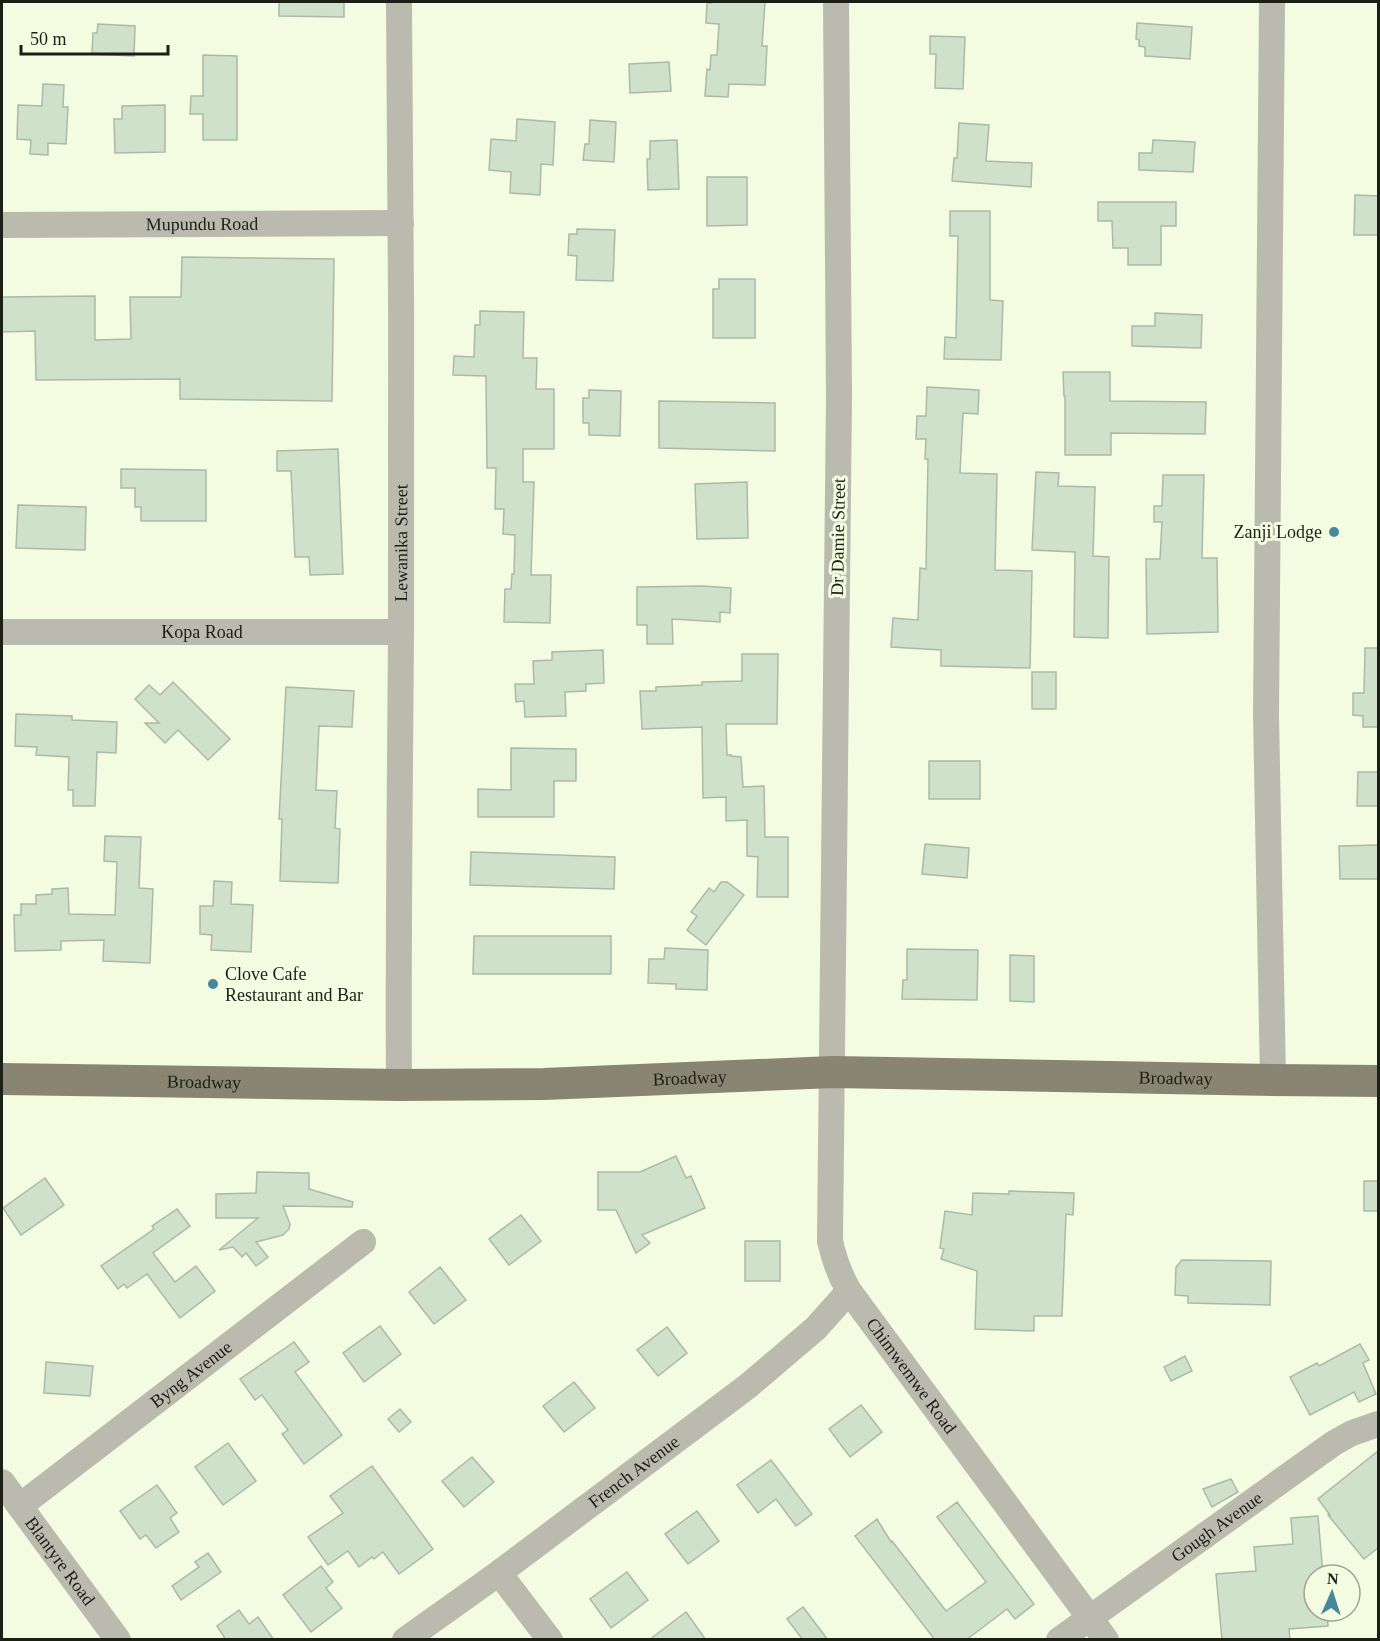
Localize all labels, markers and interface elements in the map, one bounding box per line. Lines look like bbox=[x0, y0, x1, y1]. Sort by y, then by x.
scale bar bbox=[21, 18, 168, 56]
text: 50 m bbox=[30, 29, 67, 49]
street label: Mupundu Road bbox=[146, 214, 258, 234]
street label: Dr Damie Street bbox=[827, 478, 849, 596]
street label: Lewanika Street bbox=[391, 484, 411, 602]
place label: Zanji Lodge bbox=[1234, 522, 1322, 542]
marker: Zanji Lodge bbox=[1327, 525, 1341, 539]
street label: Kopa Road bbox=[161, 622, 243, 642]
place label: Clove Cafe Restaurant and Bar bbox=[225, 964, 363, 1005]
marker: Clove Cafe Restaurant and Bar bbox=[206, 977, 220, 991]
street label: Broadway bbox=[652, 1066, 727, 1089]
street label: Broadway bbox=[1138, 1068, 1213, 1089]
street label: Broadway bbox=[167, 1071, 241, 1093]
street label: Chimwemwe Road bbox=[862, 1314, 961, 1437]
street label: Byng Avenue bbox=[147, 1337, 236, 1412]
street label: French Avenue bbox=[585, 1431, 683, 1512]
street label: Gough Avenue bbox=[1167, 1488, 1266, 1566]
street label: Blantyre Road bbox=[21, 1513, 99, 1609]
north arrow bbox=[1302, 1563, 1362, 1623]
text: N bbox=[1327, 1570, 1339, 1587]

